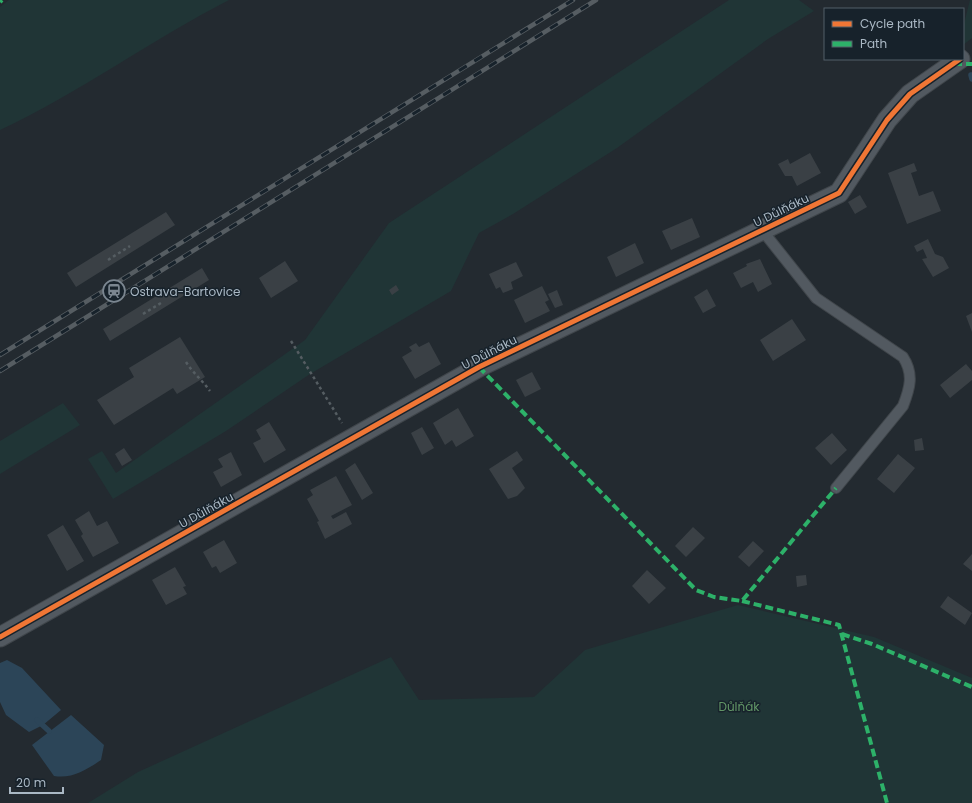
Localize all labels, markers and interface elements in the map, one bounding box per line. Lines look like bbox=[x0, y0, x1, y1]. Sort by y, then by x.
legend bbox=[824, 8, 964, 60]
text: Cycle path bbox=[860, 15, 925, 32]
text: Path bbox=[860, 35, 887, 52]
street label: U Důlňáku bbox=[750, 189, 812, 231]
station icon: Ostrava-Bartovice bbox=[101, 278, 127, 304]
place label: Ostrava-Bartovice bbox=[130, 283, 241, 300]
street label: U Důlňáku bbox=[458, 331, 520, 373]
street label: U Důlňáku bbox=[176, 488, 236, 532]
park label: Důlňák bbox=[718, 698, 760, 715]
scale bar bbox=[10, 769, 63, 795]
text: 20 m bbox=[16, 774, 46, 791]

